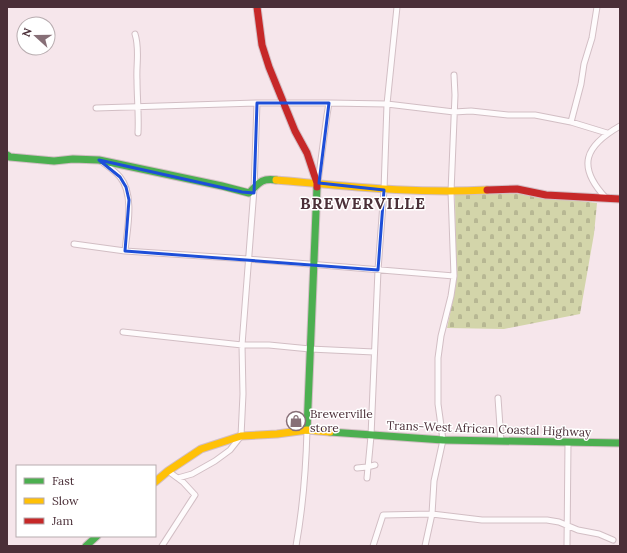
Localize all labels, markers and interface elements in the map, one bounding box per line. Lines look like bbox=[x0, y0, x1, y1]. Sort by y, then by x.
north arrow bbox=[16, 16, 56, 56]
text: N bbox=[19, 25, 35, 39]
district label: BREWERVILLE bbox=[300, 193, 426, 213]
place label: Brewerville store bbox=[310, 406, 373, 435]
shop icon: Brewerville store bbox=[285, 410, 307, 432]
street label: Trans-West African Coastal Highway bbox=[387, 417, 592, 440]
legend bbox=[16, 465, 156, 537]
text: Fast bbox=[52, 473, 75, 488]
text: Slow bbox=[52, 493, 79, 508]
text: Jam bbox=[51, 513, 73, 528]

